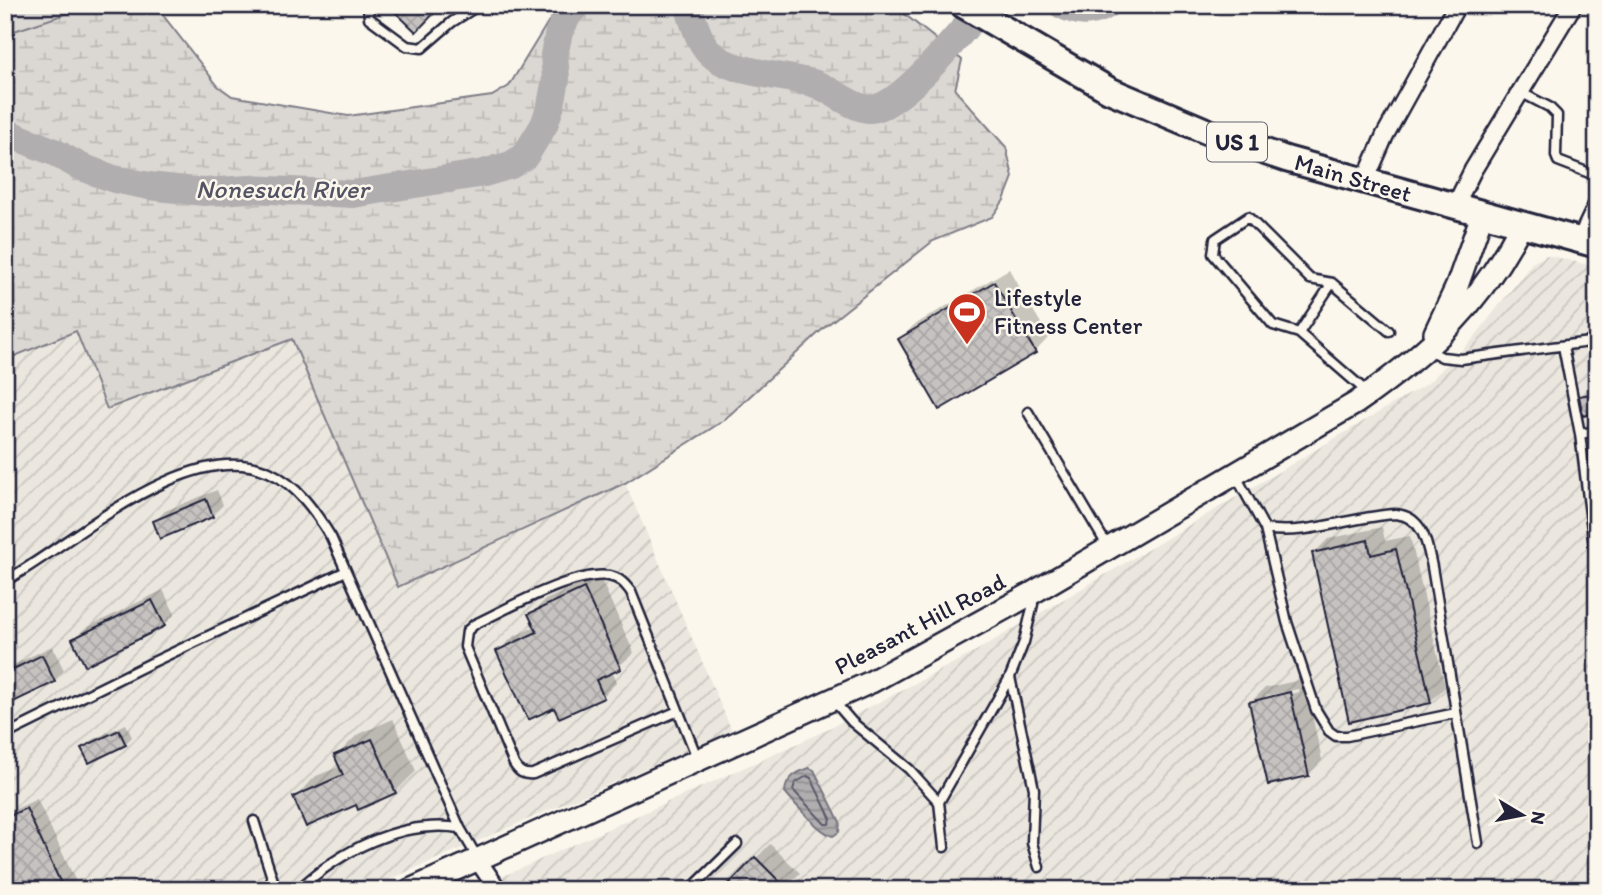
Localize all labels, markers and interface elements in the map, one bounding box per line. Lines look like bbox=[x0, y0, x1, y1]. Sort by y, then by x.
road number: US 1 bbox=[1207, 122, 1267, 162]
street label: Main Street bbox=[1291, 147, 1415, 208]
water label: Nonesuch River bbox=[195, 173, 371, 205]
place label: Lifestyle Fitness Center bbox=[994, 283, 1143, 340]
sports icon: Lifestyle Fitness Center bbox=[946, 291, 988, 346]
street label: Pleasant Hill Road bbox=[829, 566, 1010, 681]
north arrow bbox=[1486, 780, 1556, 850]
text: N bbox=[1526, 810, 1551, 826]

